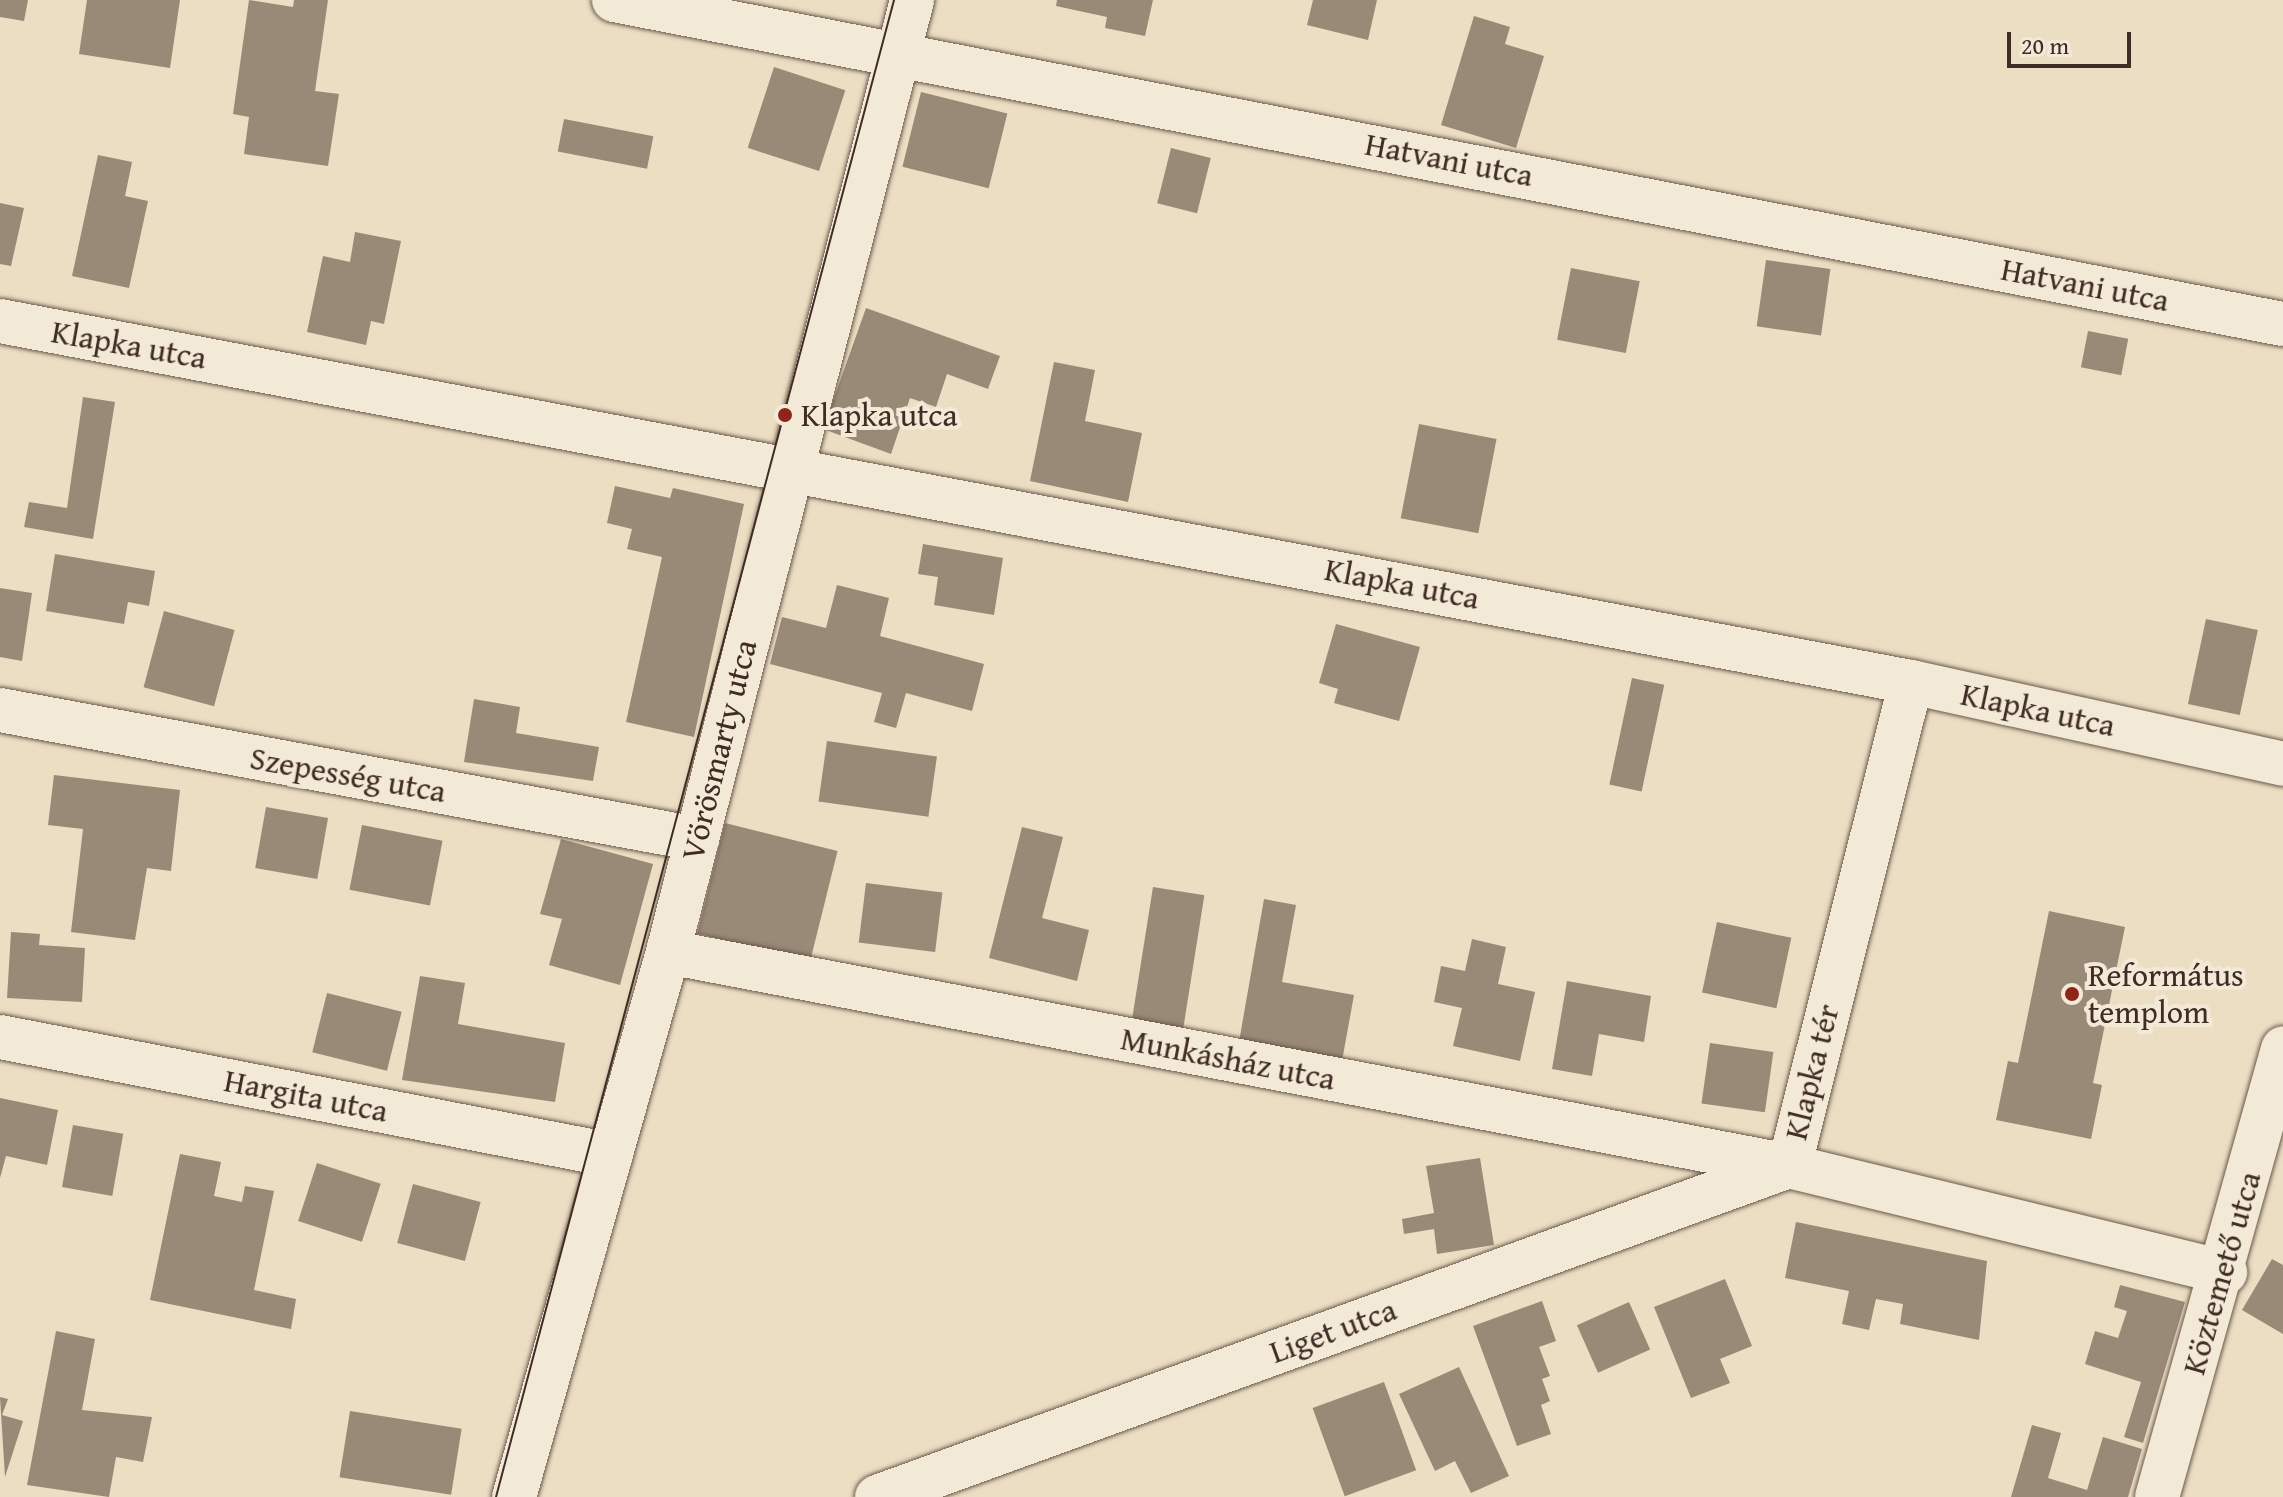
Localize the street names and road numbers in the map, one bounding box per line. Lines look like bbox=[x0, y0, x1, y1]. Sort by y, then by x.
street label: Hatvani utca bbox=[1362, 125, 1536, 195]
street label: Hatvani utca bbox=[1998, 250, 2172, 320]
street label: Klapka utca bbox=[49, 312, 209, 378]
street label: Klapka utca bbox=[1321, 550, 1483, 618]
street label: Vörösmarty utca bbox=[673, 636, 765, 864]
street label: Klapka utca bbox=[1957, 675, 2119, 745]
street label: Szepesség utca bbox=[247, 739, 449, 811]
street label: Klapka tér bbox=[1777, 1000, 1847, 1144]
street label: Munkásház utca bbox=[1118, 1019, 1338, 1099]
street label: Hargita utca bbox=[221, 1061, 391, 1131]
street label: Köztemető utca bbox=[2175, 1167, 2269, 1379]
street label: Liget utca bbox=[1265, 1290, 1401, 1372]

